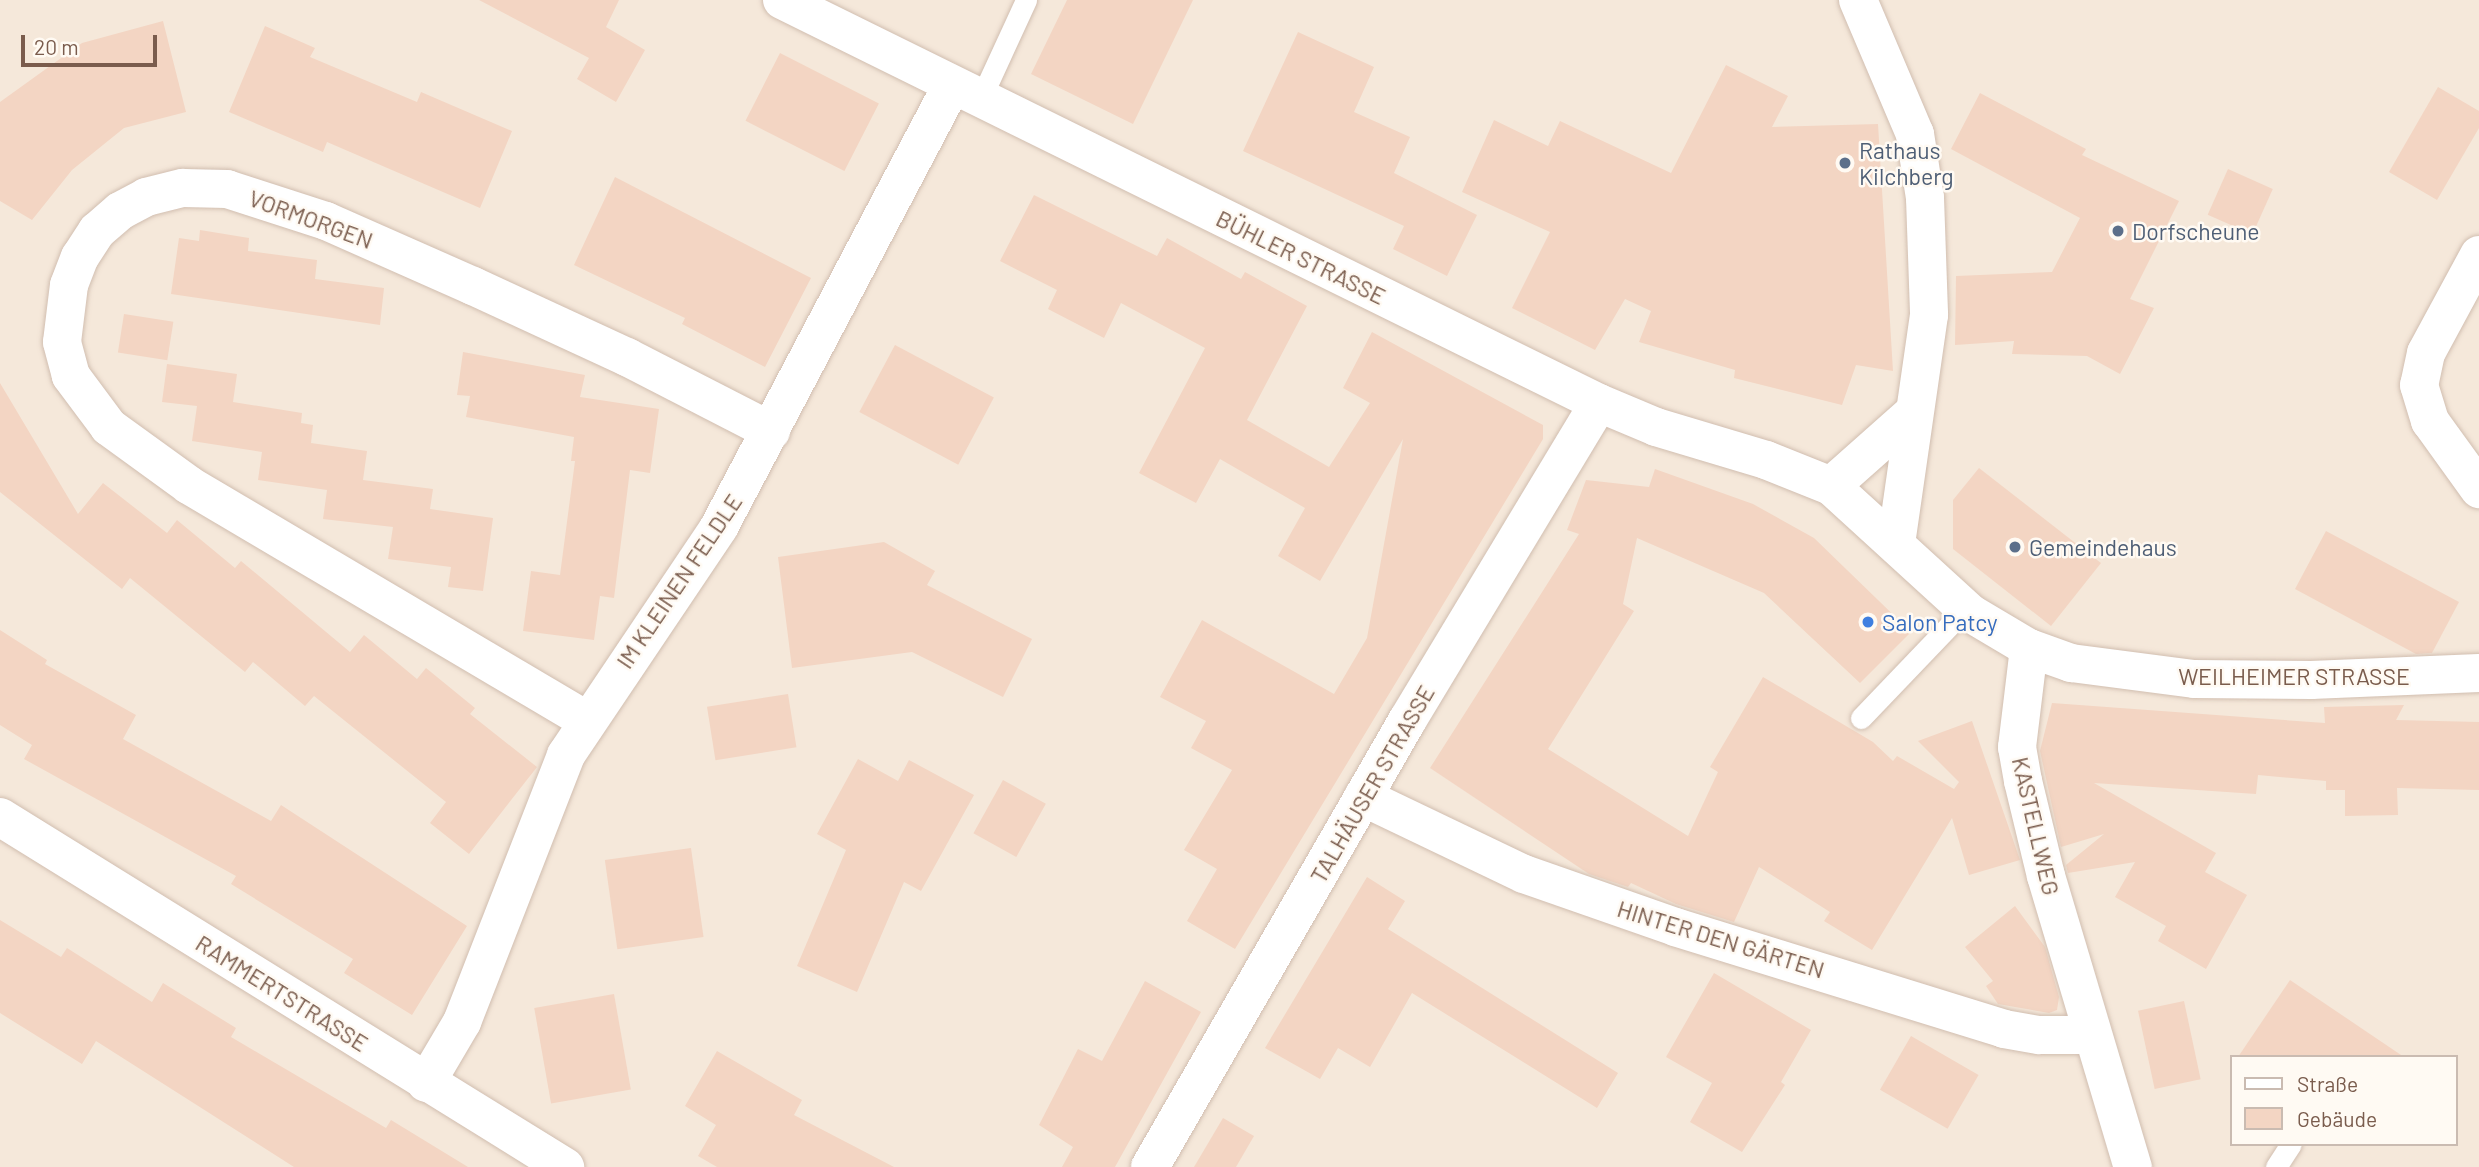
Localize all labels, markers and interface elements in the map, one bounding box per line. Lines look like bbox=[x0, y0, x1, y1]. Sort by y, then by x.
scale bar bbox=[24, 21, 161, 65]
text: 20 m bbox=[34, 34, 79, 59]
place label: Rathaus Kilchberg bbox=[1859, 136, 1954, 190]
marker: Rathaus Kilchberg bbox=[1837, 155, 1853, 171]
street label: VORMORGEN bbox=[245, 184, 377, 254]
street label: BÜHLER STRASSE bbox=[1212, 204, 1390, 310]
place label: Dorfscheune bbox=[2132, 217, 2260, 245]
marker: Dorfscheune bbox=[2110, 223, 2126, 239]
street label: IM KLEINEN FELDLE bbox=[610, 489, 748, 673]
place label: Gemeindehaus bbox=[2029, 533, 2177, 561]
marker: Gemeindehaus bbox=[2007, 539, 2023, 555]
place label: Salon Patcy bbox=[1882, 608, 1998, 636]
marker: Salon Patcy bbox=[1860, 614, 1876, 630]
street label: WEILHEIMER STRASSE bbox=[2178, 662, 2410, 690]
street label: TALHÄUSER STRASSE bbox=[1304, 680, 1440, 888]
street label: KASTELLWEG bbox=[2007, 754, 2065, 898]
street label: HINTER DEN GÄRTEN bbox=[1614, 894, 1828, 984]
street label: RAMMERTSTRASSE bbox=[191, 929, 373, 1057]
legend bbox=[2230, 1055, 2458, 1146]
text: Straße bbox=[2297, 1071, 2358, 1096]
text: Gebäude bbox=[2297, 1106, 2377, 1131]

